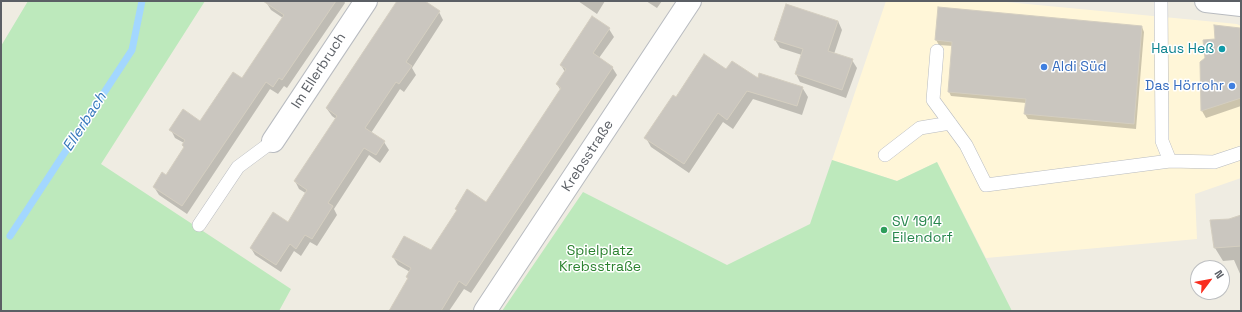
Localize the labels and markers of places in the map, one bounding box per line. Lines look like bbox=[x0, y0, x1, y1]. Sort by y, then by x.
place label: Haus Heß bbox=[1151, 41, 1214, 57]
marker: Haus Heß bbox=[1217, 44, 1227, 54]
place label: Aldi Süd bbox=[1052, 59, 1106, 75]
marker: Aldi Süd bbox=[1039, 62, 1049, 72]
place label: Das Hörrohr bbox=[1145, 78, 1224, 94]
marker: Das Hörrohr bbox=[1227, 81, 1237, 91]
place label: SV 1914 Eilendorf bbox=[892, 214, 953, 246]
marker: SV 1914 Eilendorf bbox=[879, 225, 889, 235]

